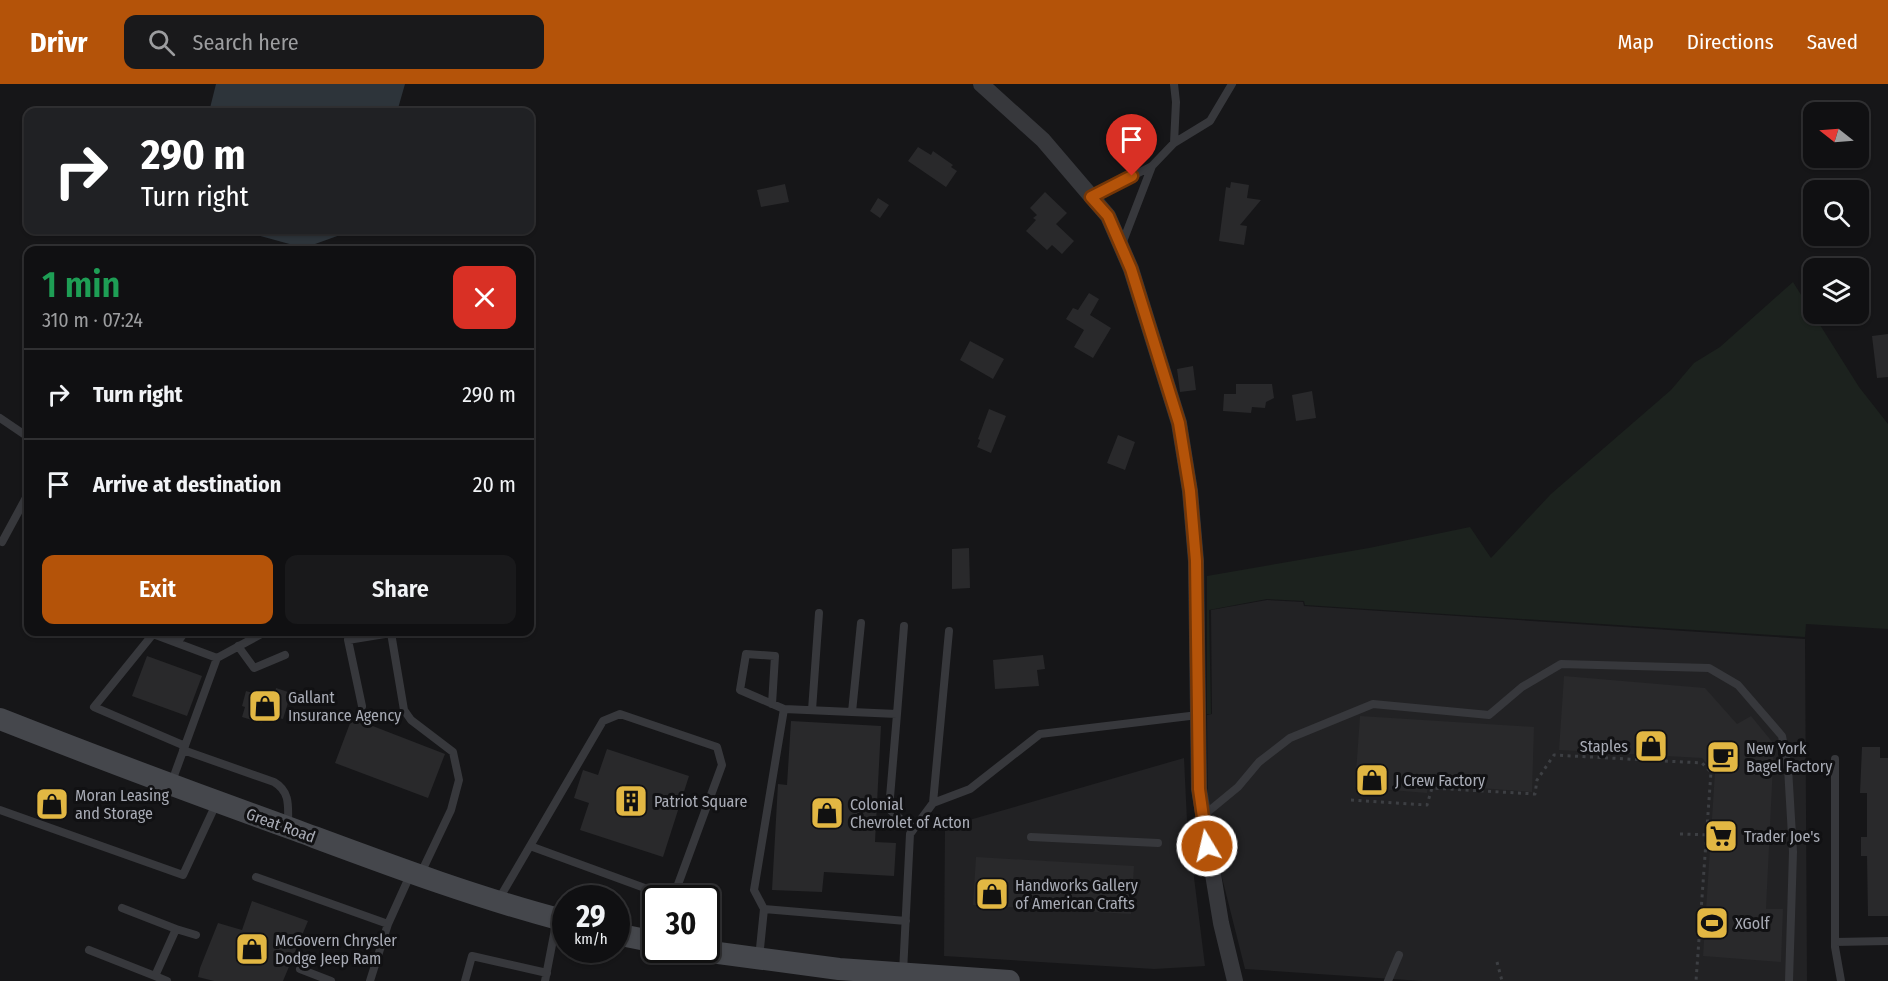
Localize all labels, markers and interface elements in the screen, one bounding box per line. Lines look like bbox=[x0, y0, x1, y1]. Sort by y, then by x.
search box bbox=[124, 15, 544, 69]
text: Drivr bbox=[30, 26, 88, 59]
icon: search bbox=[145, 26, 178, 59]
text: Search here bbox=[193, 29, 299, 56]
text: Map bbox=[1617, 29, 1654, 55]
text: Directions bbox=[1687, 29, 1774, 55]
text: Saved bbox=[1807, 29, 1858, 55]
north arrow bbox=[1803, 102, 1869, 168]
map controls bbox=[1803, 102, 1869, 324]
pin bbox=[1106, 114, 1157, 176]
icon: arrive bbox=[1115, 123, 1148, 156]
text: 290 m bbox=[141, 130, 246, 180]
icon: right bbox=[42, 132, 120, 210]
button: search bbox=[1803, 180, 1869, 246]
text: Turn right bbox=[141, 181, 249, 213]
button: layers bbox=[1803, 258, 1869, 324]
text: 1 min bbox=[42, 263, 120, 307]
button: close bbox=[453, 266, 516, 329]
text: 310 m · 07:24 bbox=[42, 308, 143, 332]
icon: right bbox=[42, 378, 75, 411]
text: Turn right bbox=[93, 381, 182, 408]
text: 290 m bbox=[462, 381, 516, 408]
icon: arrive bbox=[42, 468, 75, 501]
text: Arrive at destination bbox=[93, 471, 281, 498]
text: 20 m bbox=[473, 471, 516, 498]
button: Exit bbox=[42, 555, 273, 624]
button: Share bbox=[285, 555, 516, 624]
shop icon: Gallant Insurance Agency bbox=[247, 688, 283, 724]
place label: Gallant Insurance Agency bbox=[288, 688, 402, 725]
shop icon: Staples bbox=[1633, 728, 1669, 764]
place label: Staples bbox=[1580, 737, 1628, 756]
cafe icon: New York Bagel Factory bbox=[1705, 739, 1741, 775]
place label: New York Bagel Factory bbox=[1746, 739, 1833, 776]
shop icon: J Crew Factory bbox=[1354, 762, 1390, 798]
place label: J Crew Factory bbox=[1395, 771, 1486, 790]
building icon: Patriot Square bbox=[613, 783, 649, 819]
shop icon: Moran Leasing and Storage bbox=[34, 786, 70, 822]
place label: Moran Leasing and Storage bbox=[75, 786, 169, 823]
place label: Patriot Square bbox=[654, 792, 747, 811]
shop icon: Colonial Chevrolet of Acton bbox=[809, 795, 845, 831]
place label: Colonial Chevrolet of Acton bbox=[850, 795, 970, 832]
street label: Great Road bbox=[244, 804, 318, 847]
position arrow bbox=[1175, 814, 1239, 878]
supermarket icon: Trader Joe's bbox=[1703, 818, 1739, 854]
place label: Trader Joe's bbox=[1744, 827, 1820, 846]
shop icon: Handworks Gallery of American Crafts bbox=[974, 876, 1010, 912]
place label: Handworks Gallery of American Crafts bbox=[1015, 876, 1139, 913]
speed limit sign: 30 bbox=[642, 885, 720, 963]
text: 29 bbox=[576, 899, 606, 935]
sports icon: XGolf bbox=[1694, 905, 1730, 941]
place label: XGolf bbox=[1735, 914, 1770, 933]
text: km/h bbox=[574, 930, 608, 948]
shop icon: McGovern Chrysler Dodge Jeep Ram bbox=[234, 931, 270, 967]
place label: McGovern Chrysler Dodge Jeep Ram bbox=[275, 931, 397, 968]

